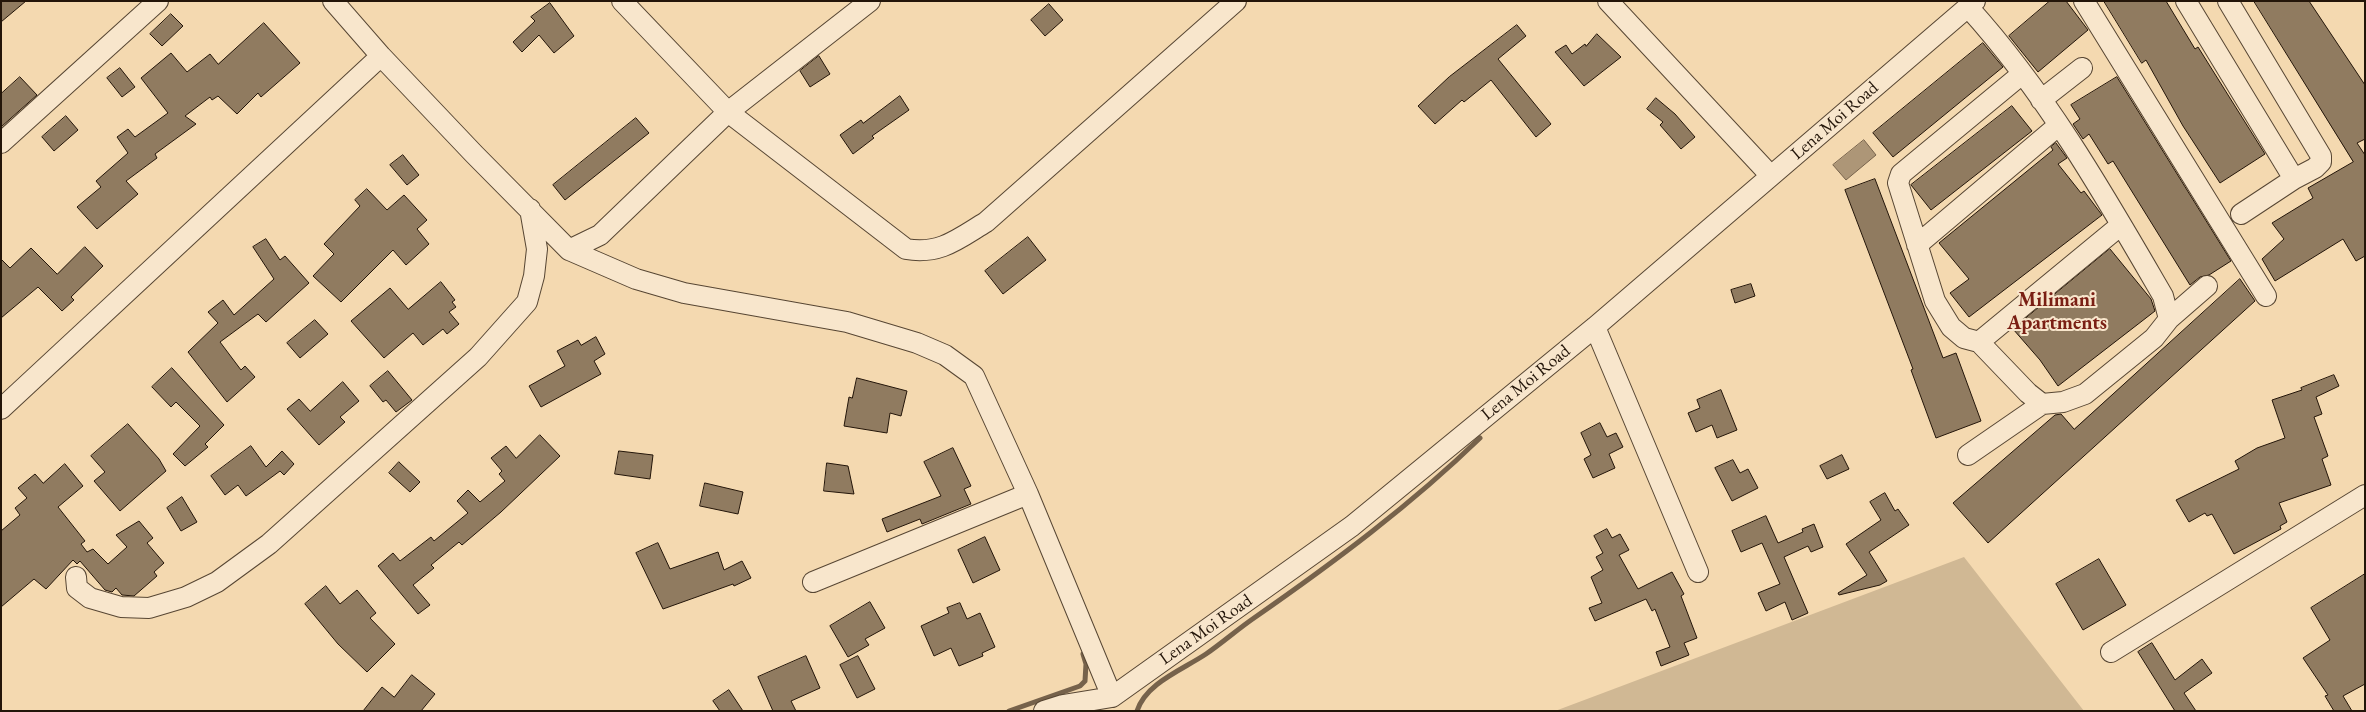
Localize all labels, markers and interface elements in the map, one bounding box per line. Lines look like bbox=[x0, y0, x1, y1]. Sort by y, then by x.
street label: Lena Moi Road bbox=[1787, 77, 1883, 165]
district label: Milimani Apartments bbox=[2007, 289, 2107, 336]
street label: Lena Moi Road bbox=[1477, 341, 1575, 425]
street label: Lena Moi Road bbox=[1155, 590, 1257, 670]

